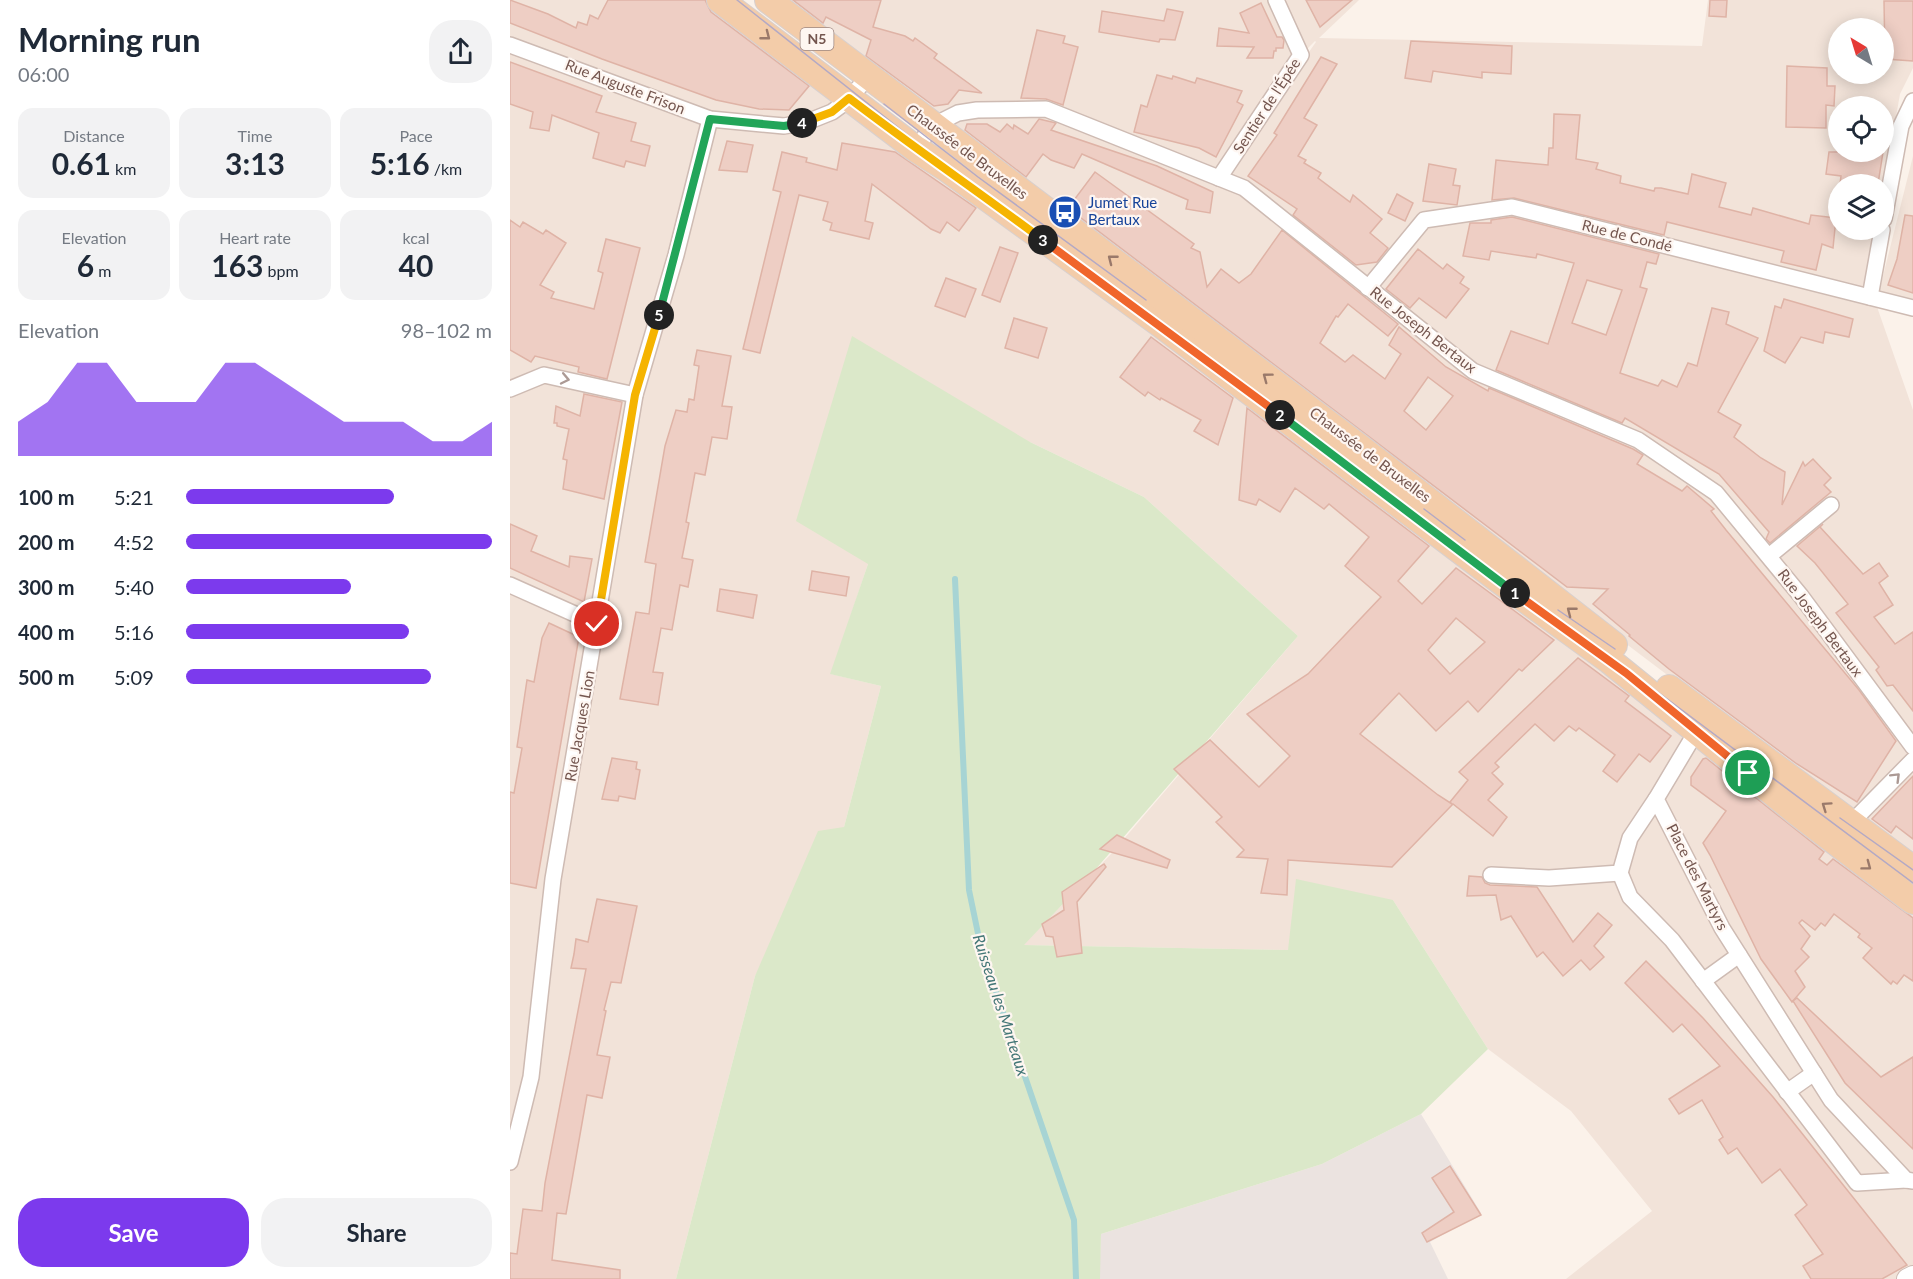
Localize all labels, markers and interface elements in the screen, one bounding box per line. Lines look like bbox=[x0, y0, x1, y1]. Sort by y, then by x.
north arrow bbox=[1828, 18, 1894, 84]
map controls bbox=[1828, 18, 1894, 240]
text: Morning run bbox=[18, 19, 201, 59]
button: share bbox=[429, 20, 492, 83]
one-way arrow bbox=[760, 28, 771, 39]
road number: N5 bbox=[800, 28, 834, 50]
street label: Sentier de l'Épée bbox=[1229, 54, 1304, 156]
street label: Rue Auguste Frison bbox=[563, 55, 688, 117]
text: 06:00 bbox=[18, 62, 69, 86]
button: locate bbox=[1828, 96, 1894, 162]
street label: Chaussée de Bruxelles bbox=[904, 100, 1032, 203]
pin: 4 bbox=[787, 108, 817, 138]
text: 4 bbox=[797, 113, 807, 132]
text: Distance bbox=[63, 126, 125, 145]
text: Time bbox=[238, 126, 272, 145]
text: Pace bbox=[399, 126, 433, 145]
text: 0.61 bbox=[52, 145, 111, 181]
text: 3:13 bbox=[225, 145, 285, 181]
text: 5:16 bbox=[370, 145, 430, 181]
text: km bbox=[111, 159, 136, 178]
text: /km bbox=[430, 159, 462, 178]
button: layers bbox=[1828, 174, 1894, 240]
place label: Jumet Rue Bertaux bbox=[1088, 193, 1157, 228]
bus stop icon: Jumet Rue Bertaux bbox=[1047, 194, 1083, 230]
street label: Rue de Condé bbox=[1580, 215, 1674, 255]
pin: 3 bbox=[1028, 225, 1058, 255]
text: Elevation bbox=[62, 228, 127, 247]
text: Heart rate bbox=[219, 228, 291, 247]
text: kcal bbox=[402, 228, 430, 247]
text: 3 bbox=[1038, 230, 1048, 249]
text: 6 bbox=[77, 247, 94, 283]
text: 163 bbox=[211, 247, 264, 283]
text: 40 bbox=[399, 247, 433, 283]
one-way arrow bbox=[1108, 255, 1119, 266]
text: m bbox=[94, 261, 111, 280]
text: bpm bbox=[264, 261, 299, 280]
street label: Rue Joseph Bertaux bbox=[1367, 282, 1481, 377]
pin: 5 bbox=[644, 300, 674, 330]
text: 5 bbox=[654, 305, 664, 324]
text: Elevation bbox=[18, 318, 99, 342]
text: 98–102 m bbox=[401, 318, 492, 342]
one-way arrow bbox=[560, 372, 570, 385]
one-way arrow bbox=[1263, 374, 1274, 385]
pin: 2 bbox=[1265, 400, 1295, 430]
street label: Chaussée de Bruxelles bbox=[1307, 403, 1435, 506]
text: 2 bbox=[1275, 405, 1285, 424]
text: 100 m bbox=[18, 485, 74, 509]
text: 5:21 bbox=[114, 485, 154, 509]
text: 200 m bbox=[18, 530, 74, 554]
text: 4:52 bbox=[114, 530, 154, 554]
street label: Rue Joseph Bertaux bbox=[1774, 565, 1867, 680]
text: 300 m bbox=[18, 575, 74, 599]
text: 5:40 bbox=[114, 575, 154, 599]
pin: 1 bbox=[1500, 578, 1530, 608]
text: 1 bbox=[1510, 583, 1520, 602]
pin bbox=[571, 598, 622, 649]
icon: check bbox=[580, 607, 613, 640]
one-way arrow bbox=[1567, 608, 1578, 619]
text: 400 m bbox=[18, 620, 74, 644]
text: 5:16 bbox=[114, 620, 154, 644]
text: 500 m bbox=[18, 665, 74, 689]
text: 5:09 bbox=[114, 665, 154, 689]
street label: Rue Jacques Lion bbox=[560, 669, 598, 783]
pin bbox=[1722, 747, 1773, 798]
icon: arrive bbox=[1731, 756, 1764, 789]
one-way arrow bbox=[1889, 773, 1900, 784]
one-way arrow bbox=[1822, 802, 1833, 813]
street label: Place des Martyrs bbox=[1663, 820, 1732, 933]
one-way arrow bbox=[1860, 859, 1871, 870]
water label: Ruisseau les Marteaux bbox=[970, 932, 1034, 1079]
button: Save bbox=[18, 1198, 249, 1267]
button: Share bbox=[261, 1198, 492, 1267]

